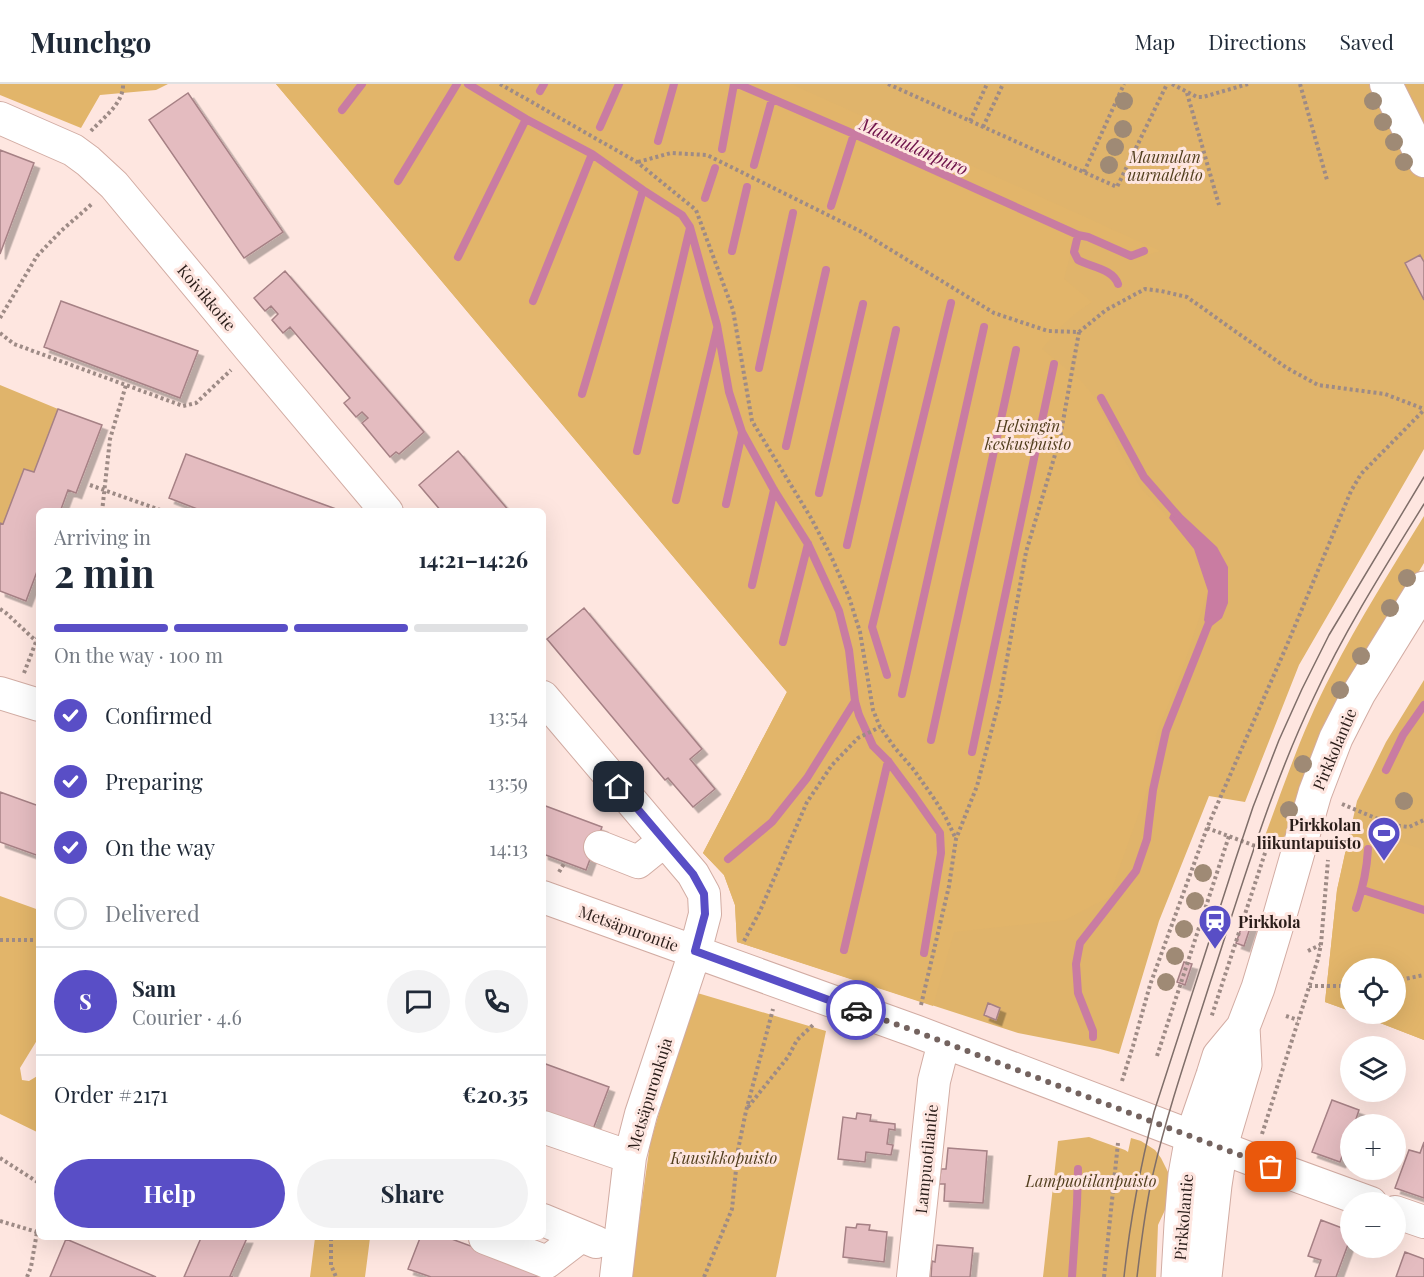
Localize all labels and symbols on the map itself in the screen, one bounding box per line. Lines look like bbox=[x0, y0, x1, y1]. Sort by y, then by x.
water label: Maunulanpuro bbox=[855, 111, 972, 181]
park label: Maunulan uurnalehto bbox=[1127, 146, 1203, 185]
street label: Koivikkotie bbox=[173, 259, 241, 335]
park label: Helsingin keskuspuisto bbox=[984, 415, 1071, 454]
street label: Pirkkolantie bbox=[1307, 705, 1361, 793]
pin bbox=[593, 761, 644, 812]
place label: Pirkkolan liikuntapuisto bbox=[1257, 814, 1361, 853]
sports icon: Pirkkolan liikuntapuisto bbox=[1366, 815, 1402, 862]
street label: Metsäpurontie bbox=[576, 900, 682, 956]
station icon: Pirkkola bbox=[1197, 903, 1233, 950]
place label: Pirkkola bbox=[1238, 911, 1301, 932]
courier bbox=[826, 980, 886, 1040]
street label: Metsäpuronkuja bbox=[622, 1035, 676, 1153]
street label: Lampuotilantie bbox=[910, 1103, 942, 1215]
pin bbox=[1245, 1141, 1296, 1192]
park label: Kuusikkopuisto bbox=[670, 1147, 778, 1168]
park label: Lampuotilanpuisto bbox=[1025, 1170, 1157, 1191]
street label: Pirkkolantie bbox=[1169, 1173, 1197, 1261]

